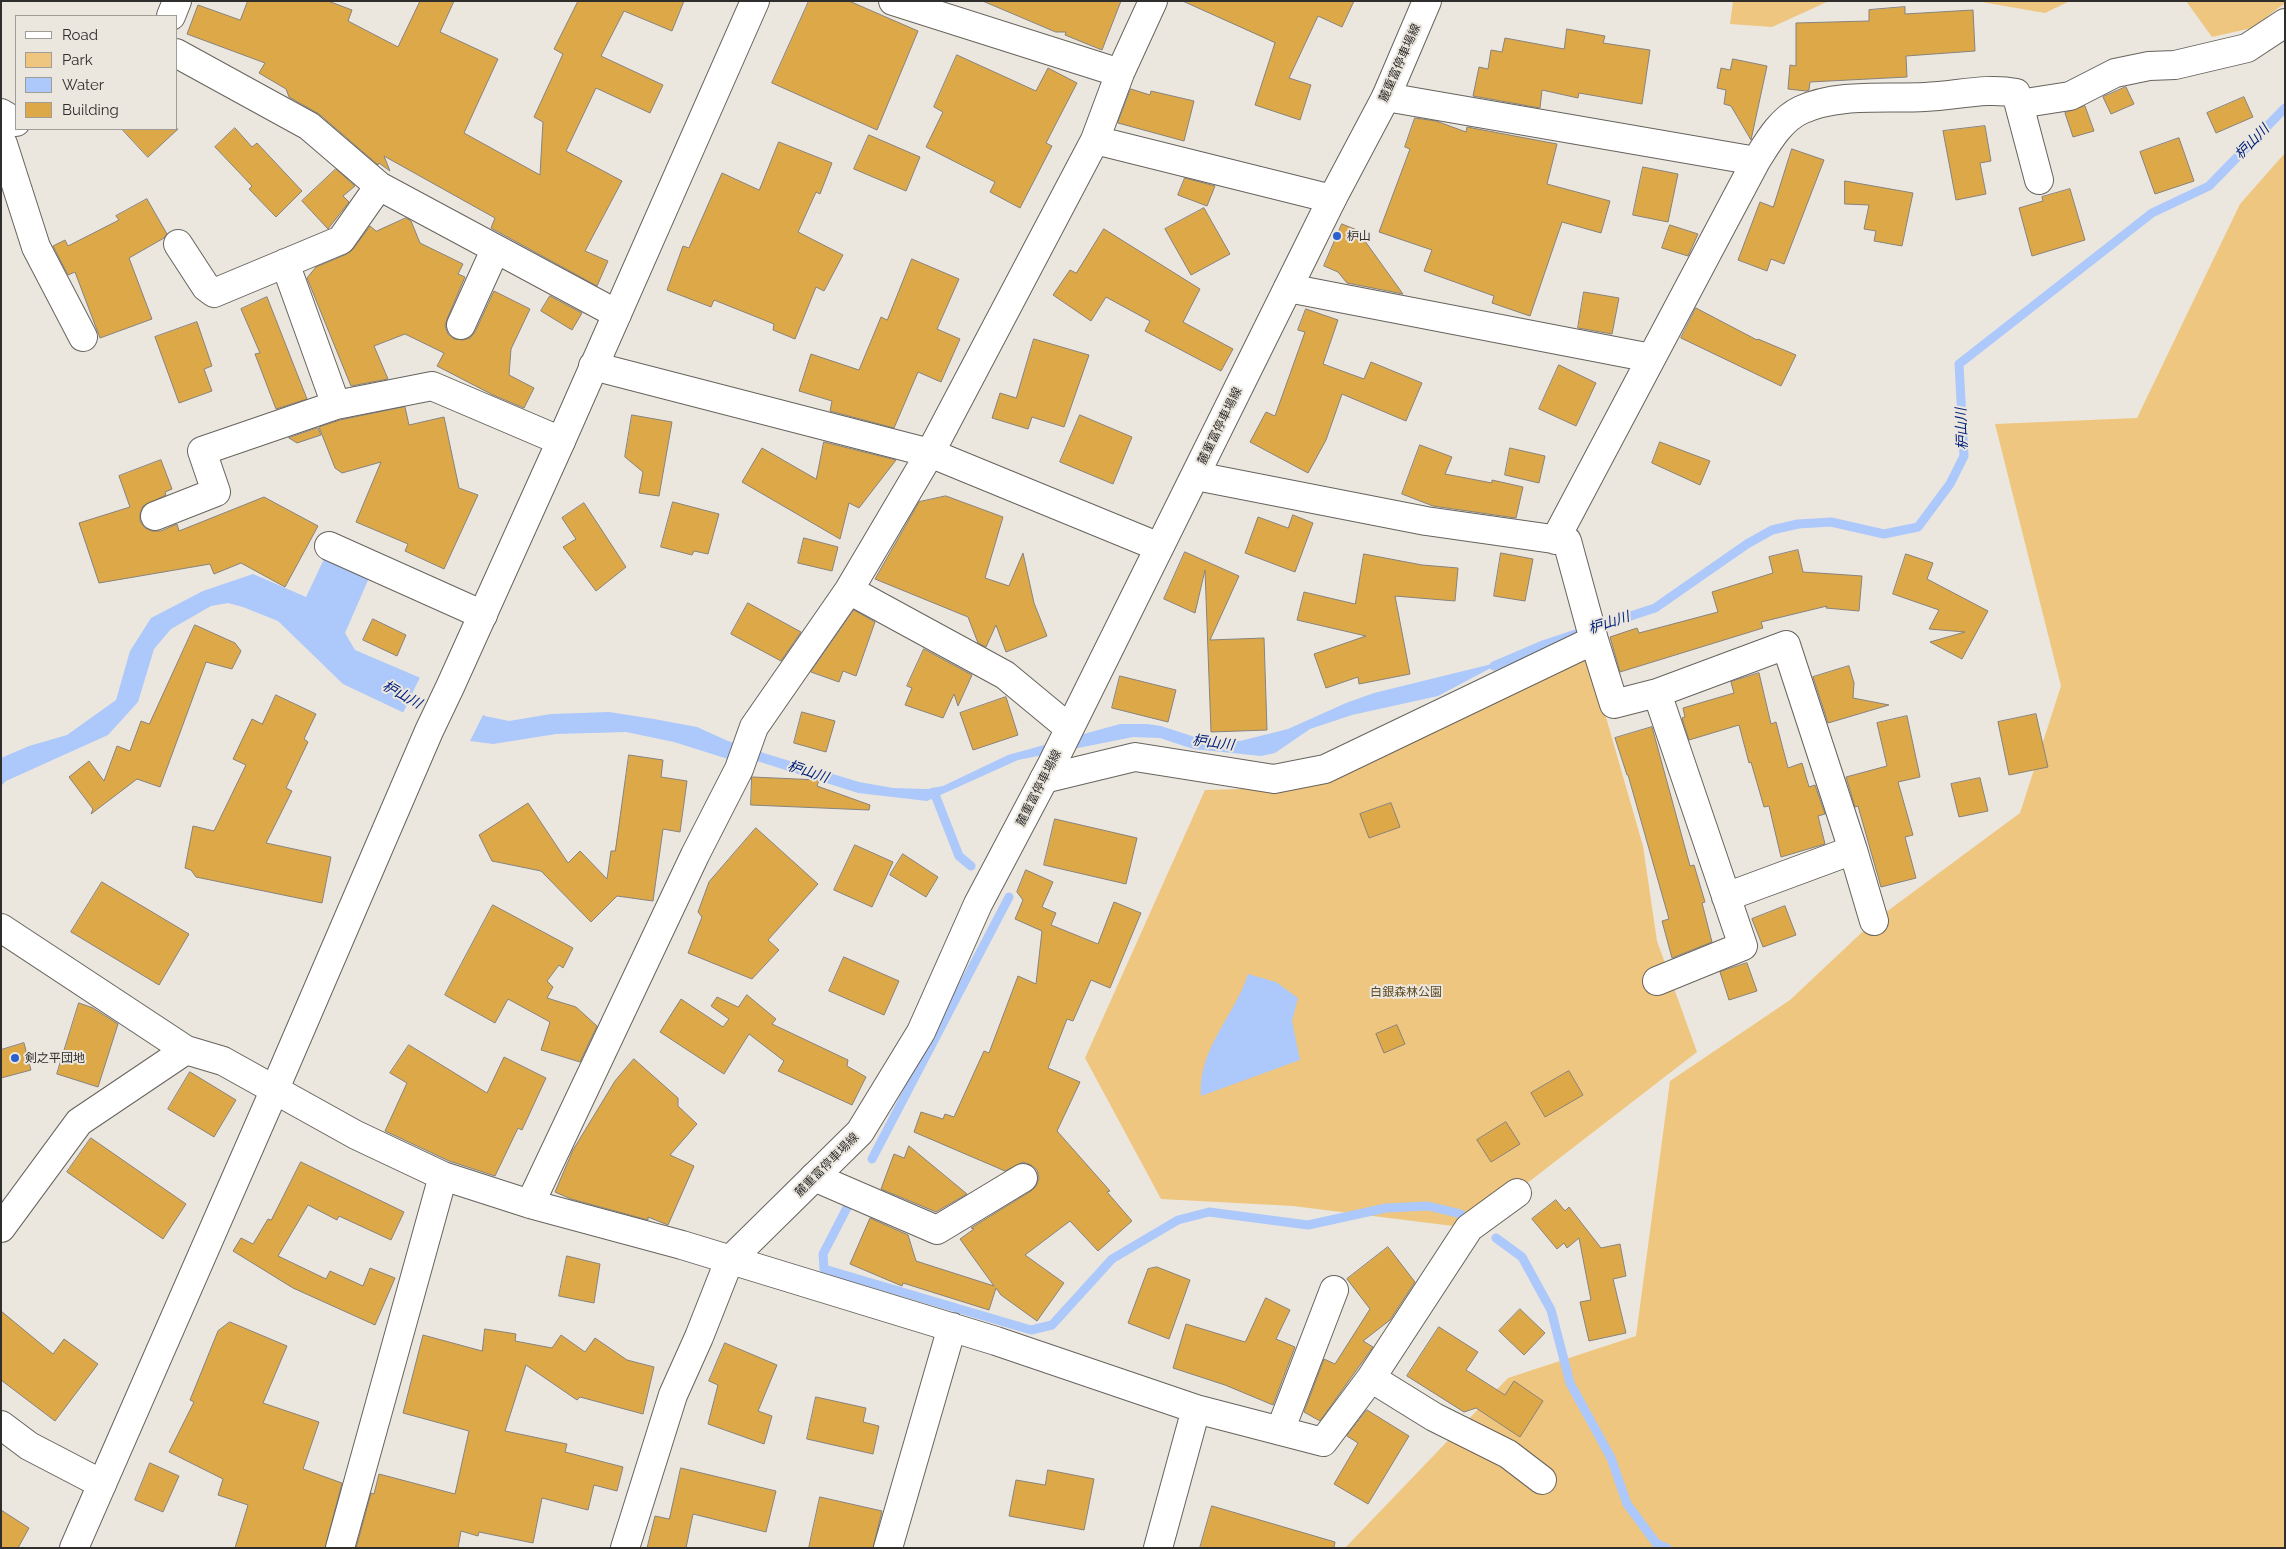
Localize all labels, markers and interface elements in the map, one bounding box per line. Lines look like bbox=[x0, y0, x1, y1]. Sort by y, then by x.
legend bbox=[15, 15, 178, 130]
street label: 麓重富停車場線 bbox=[1376, 22, 1424, 104]
text: Road bbox=[62, 26, 98, 44]
text: Park bbox=[62, 51, 93, 69]
text: Water bbox=[62, 76, 104, 94]
text: Building bbox=[62, 101, 119, 119]
water label: 枦山川 bbox=[2231, 121, 2273, 163]
place label: 枦山 bbox=[1347, 229, 1371, 243]
marker: 枦山 bbox=[1331, 230, 1343, 242]
street label: 麓重富停車場線 bbox=[1195, 385, 1245, 467]
water label: 枦山川 bbox=[1953, 408, 1971, 450]
water label: 枦山川 bbox=[1586, 609, 1632, 637]
water label: 枦山川 bbox=[380, 677, 424, 713]
water label: 枦山川 bbox=[1191, 732, 1235, 754]
street label: 麓重富停車場線 bbox=[1014, 747, 1064, 829]
water label: 枦山川 bbox=[785, 758, 831, 786]
park label: 白銀森林公園 bbox=[1370, 985, 1442, 999]
place label: 剣之平団地 bbox=[25, 1051, 85, 1065]
marker: 剣之平団地 bbox=[9, 1052, 21, 1064]
street label: 麓重富停車場線 bbox=[792, 1130, 862, 1200]

